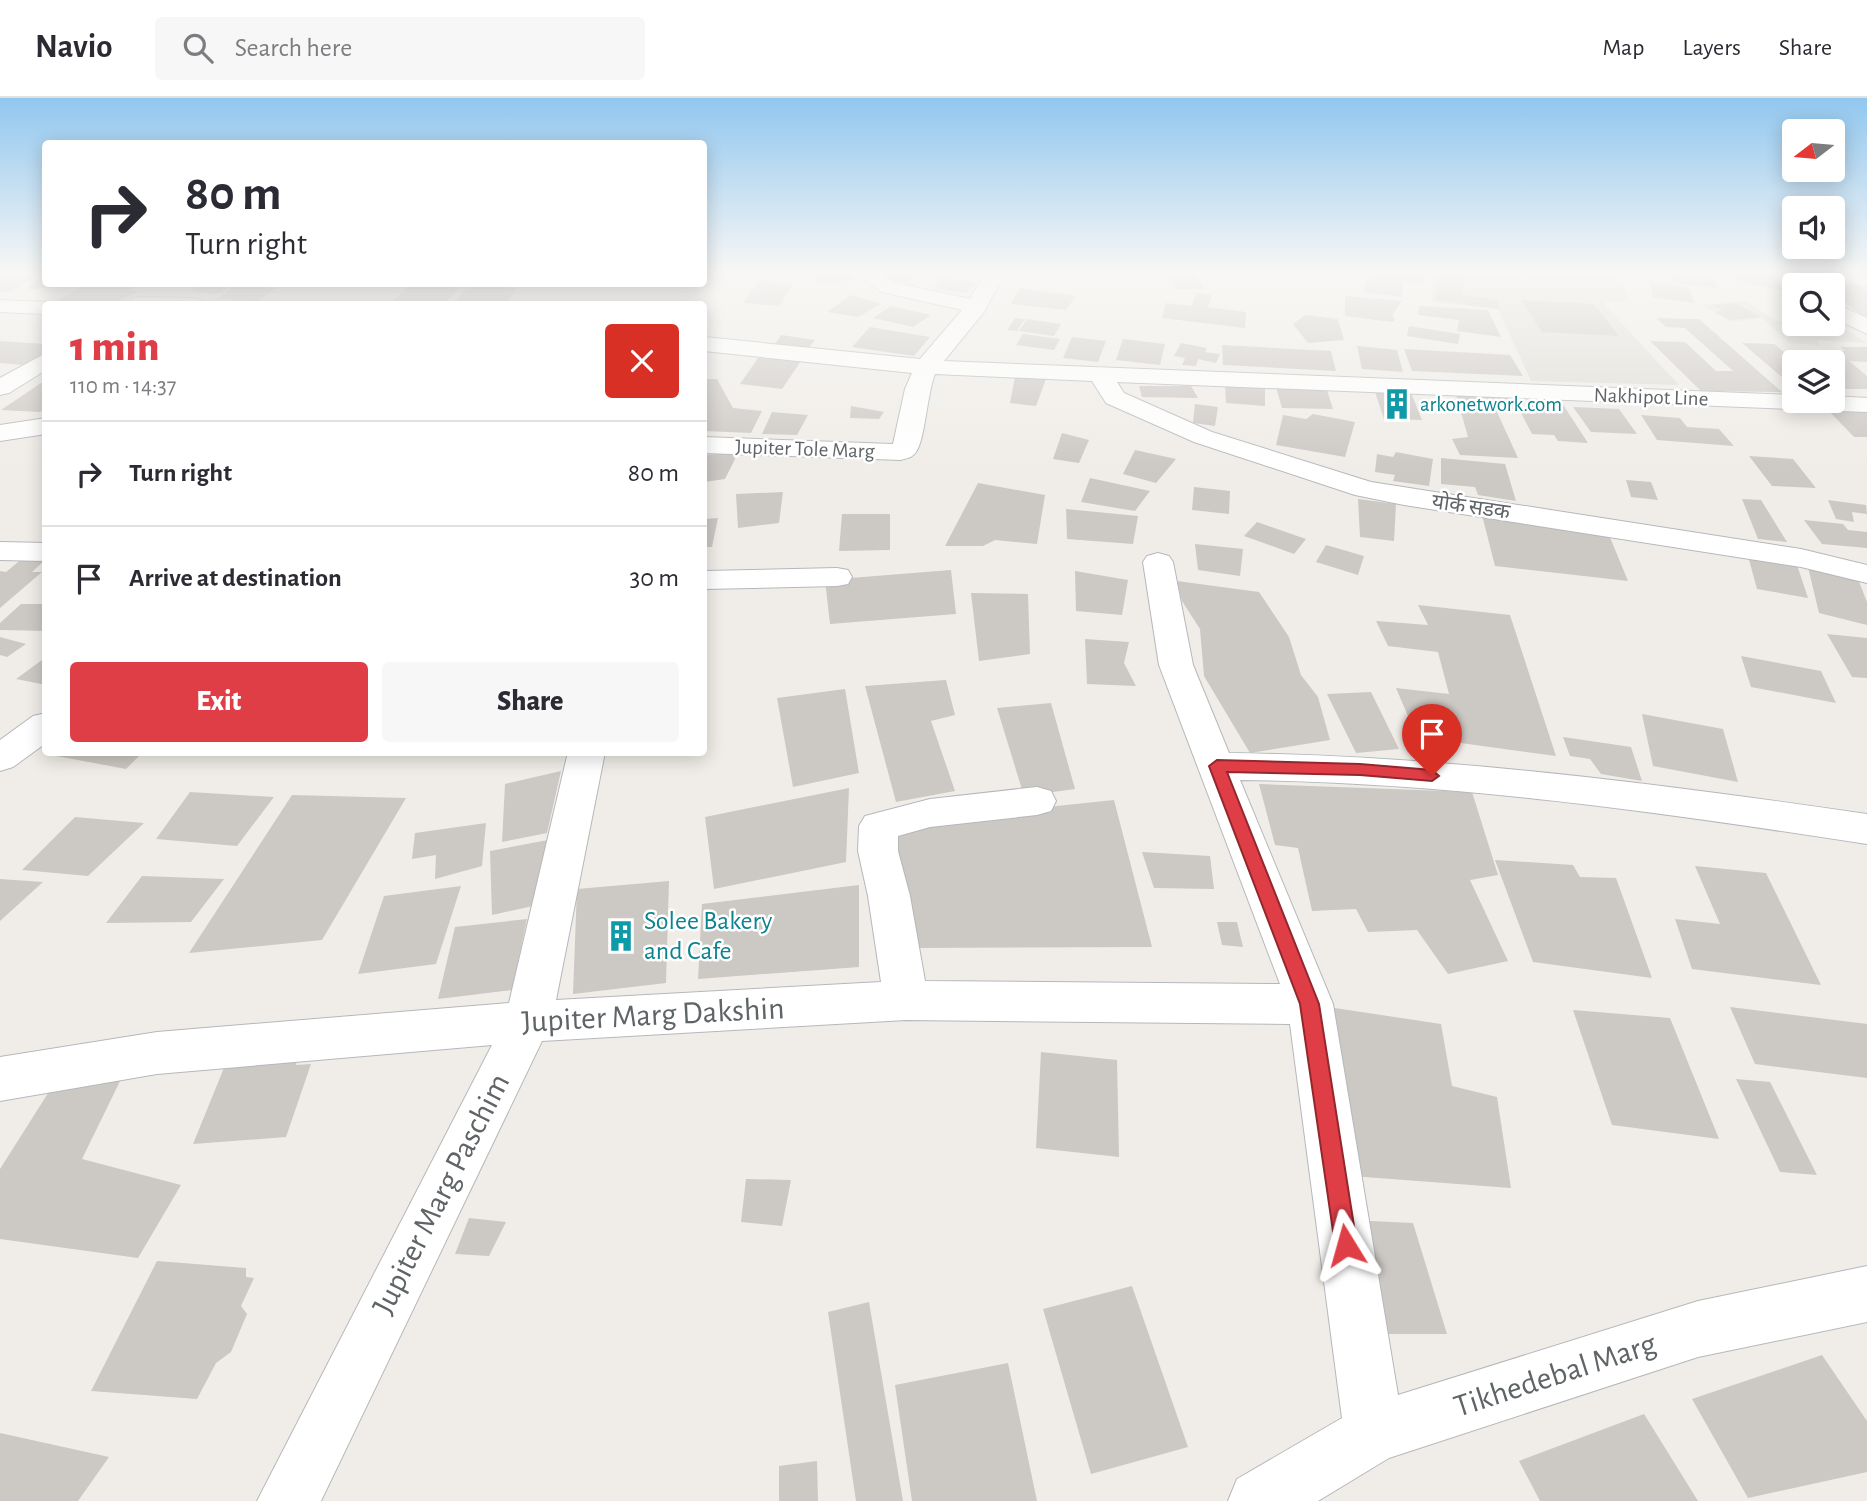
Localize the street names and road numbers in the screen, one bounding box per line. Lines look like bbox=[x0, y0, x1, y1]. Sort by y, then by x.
street label: Nakhipot Line bbox=[1593, 385, 1709, 409]
street label: Jupiter Tole Marg bbox=[735, 436, 876, 462]
street label: योर्क सडक bbox=[1431, 489, 1513, 523]
street label: Jupiter Marg Dakshin bbox=[521, 992, 785, 1038]
street label: Jupiter Marg Paschim bbox=[366, 1068, 516, 1320]
street label: Tikhedebal Marg bbox=[1450, 1327, 1660, 1423]

